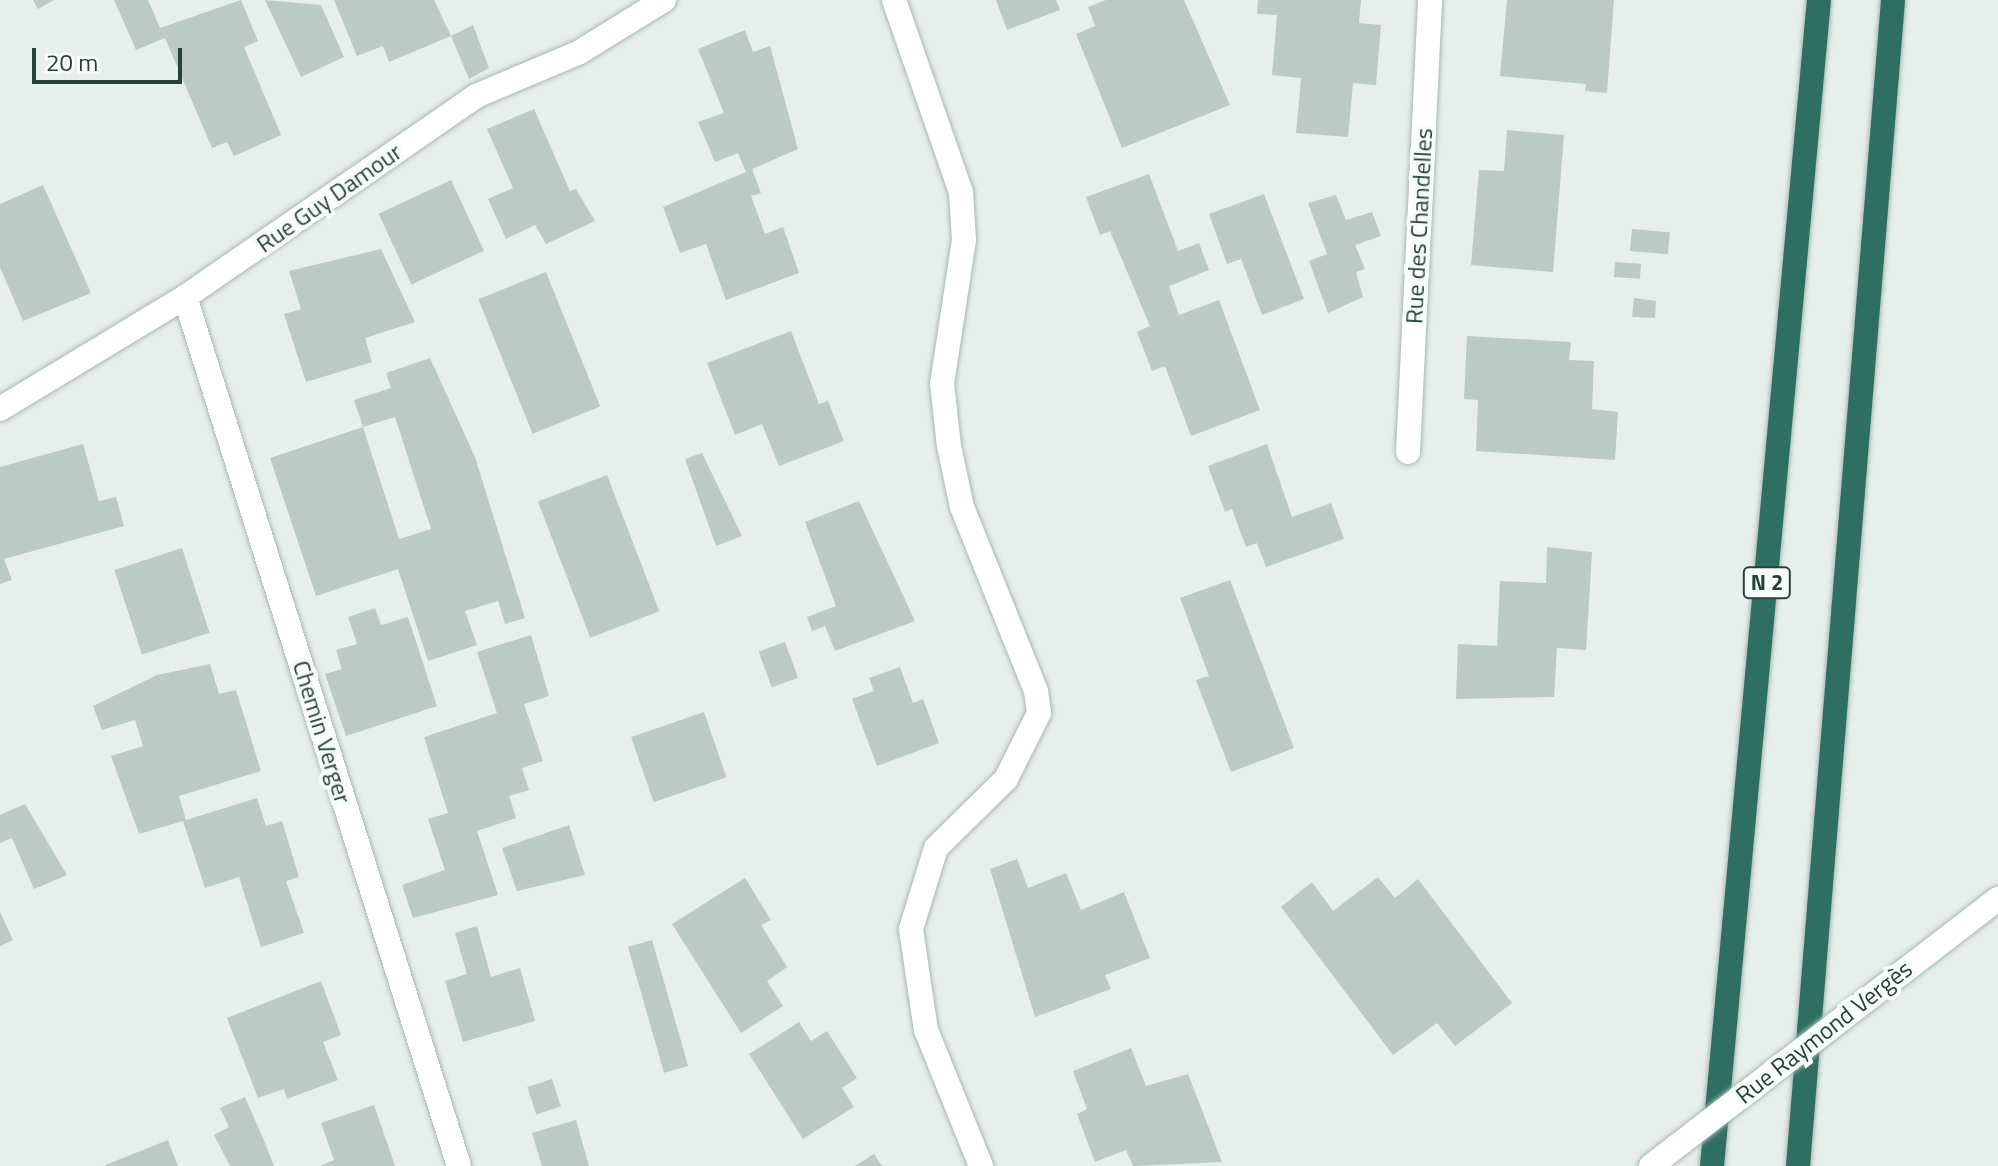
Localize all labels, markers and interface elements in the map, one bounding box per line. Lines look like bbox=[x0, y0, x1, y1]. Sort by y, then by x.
scale bar bbox=[36, 32, 186, 82]
text: 20 m bbox=[46, 44, 98, 80]
street label: Rue des Chandelles bbox=[1399, 127, 1439, 325]
street label: Rue Guy Damour bbox=[251, 137, 407, 259]
road number: N 2 bbox=[1741, 565, 1793, 601]
street label: Chemin Verger bbox=[287, 657, 357, 807]
street label: Rue Raymond Vergès bbox=[1730, 954, 1918, 1110]

